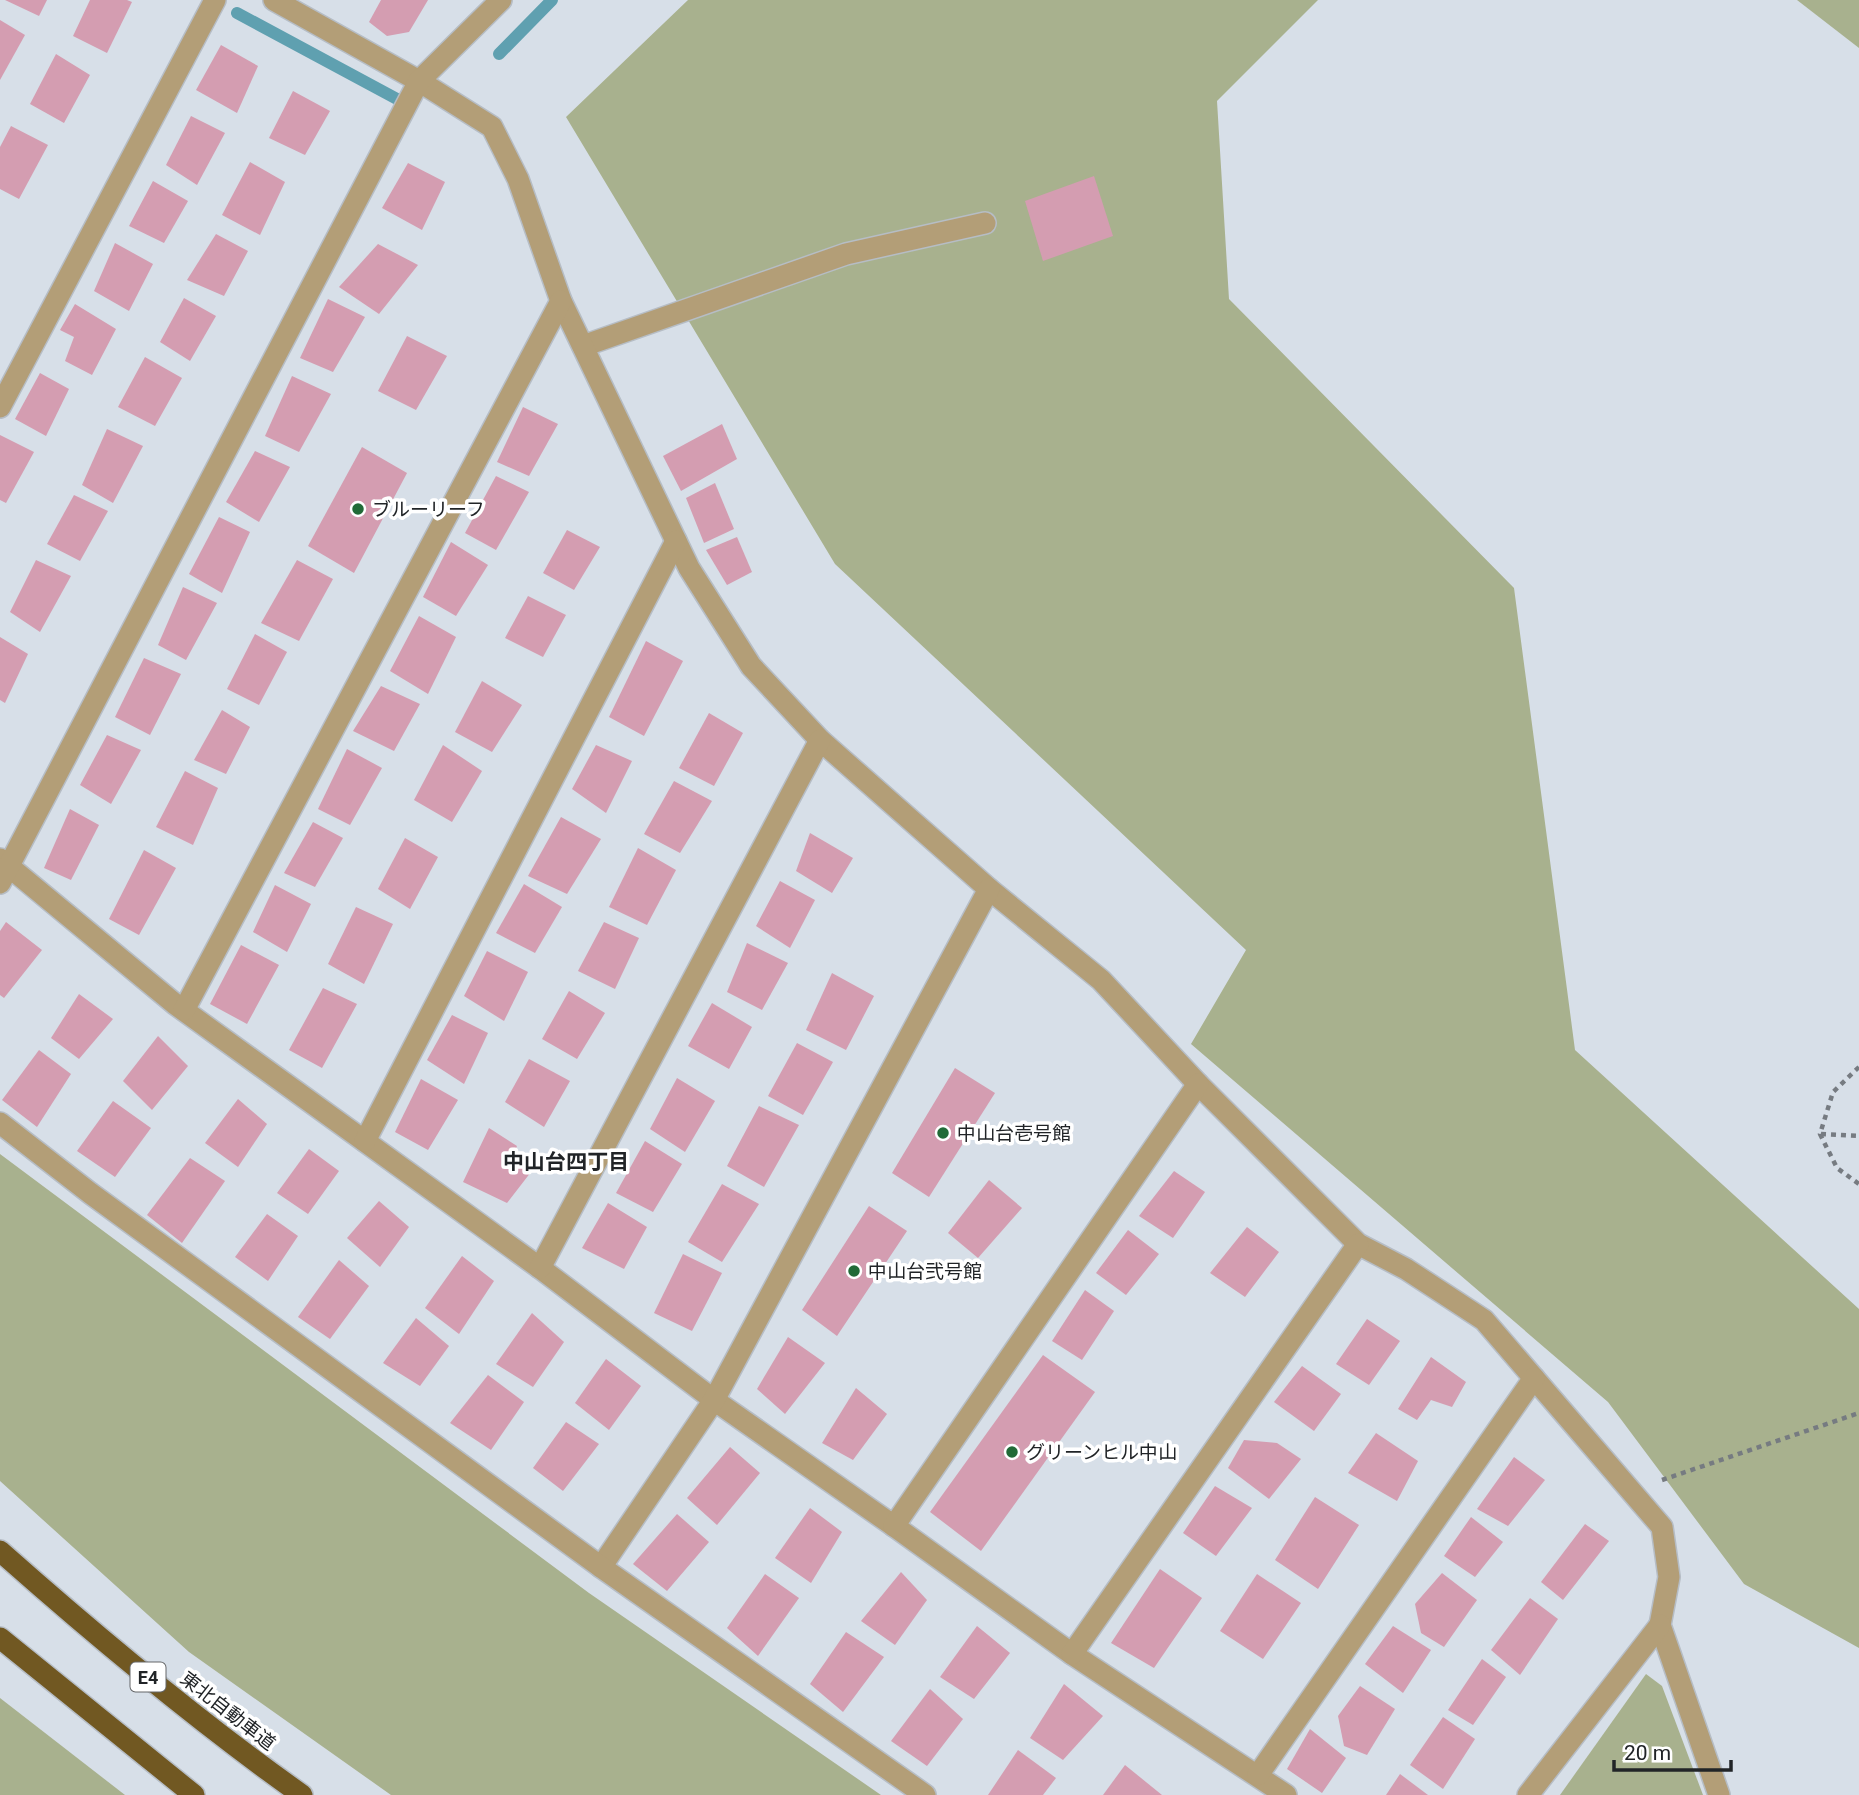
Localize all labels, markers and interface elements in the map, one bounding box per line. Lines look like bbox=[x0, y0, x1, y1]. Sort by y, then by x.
place label: ブルーリーフ bbox=[372, 498, 485, 521]
marker: ブルーリーフ bbox=[350, 501, 366, 517]
place label: 中山台壱号館 bbox=[957, 1122, 1071, 1145]
marker: 中山台壱号館 bbox=[935, 1125, 951, 1141]
district label: 中山台四丁目 bbox=[503, 1150, 629, 1174]
place label: 中山台弐号館 bbox=[868, 1260, 982, 1283]
marker: 中山台弐号館 bbox=[846, 1263, 862, 1279]
place label: グリーンヒル中山 bbox=[1026, 1441, 1177, 1464]
marker: グリーンヒル中山 bbox=[1004, 1444, 1020, 1460]
road number: E4 bbox=[130, 1662, 166, 1692]
street label: 東北自動車道 bbox=[176, 1667, 280, 1755]
scale bar bbox=[1614, 1728, 1731, 1772]
text: 20 m bbox=[1624, 1741, 1671, 1765]

